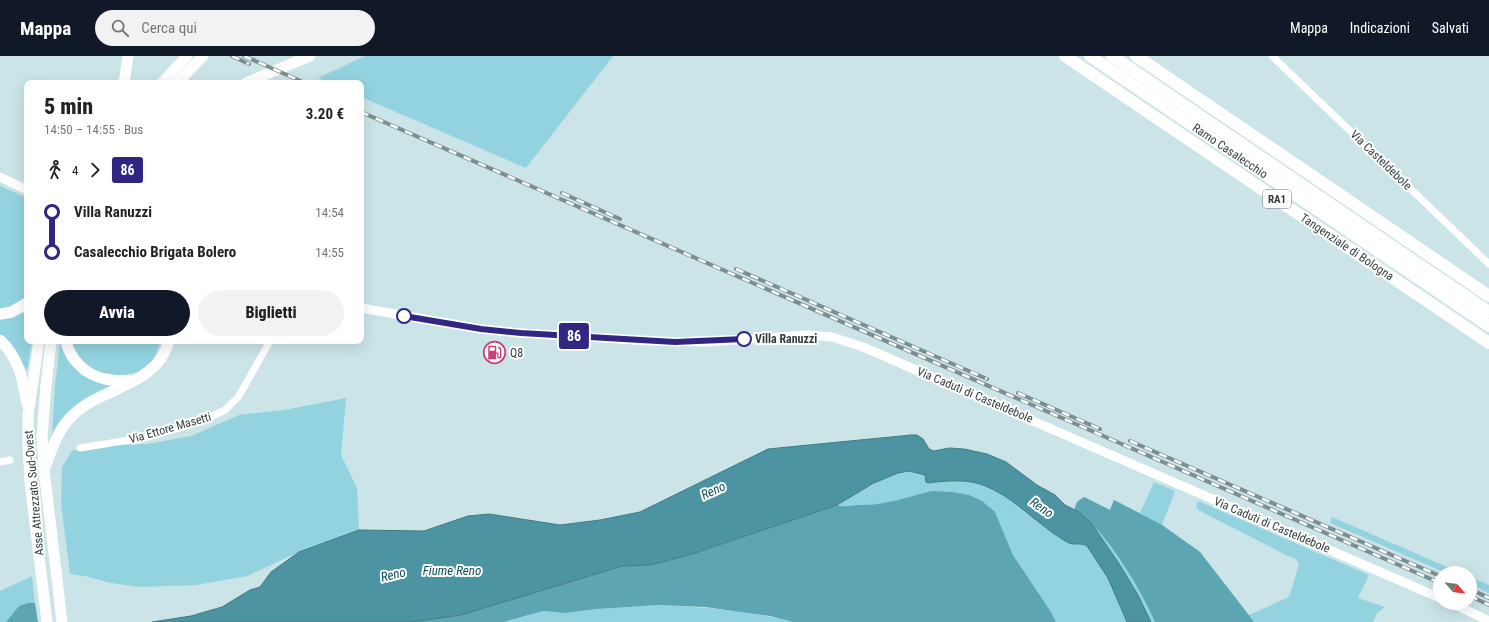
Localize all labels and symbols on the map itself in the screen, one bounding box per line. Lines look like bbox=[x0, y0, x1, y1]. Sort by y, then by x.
street label: Ramo Casalecchio bbox=[1190, 121, 1270, 181]
street label: Via Casteldebole bbox=[1347, 127, 1415, 193]
road number: RA1 bbox=[1263, 190, 1291, 208]
street label: Tangenziale di Bologna bbox=[1298, 211, 1397, 284]
unlabelled marker bbox=[396, 308, 412, 324]
line badge: 86 bbox=[556, 323, 592, 349]
marker: Villa Ranuzzi bbox=[736, 331, 752, 347]
place label: Villa Ranuzzi bbox=[755, 332, 817, 346]
fuel station icon: Q8 bbox=[482, 340, 508, 366]
place label: Q8 bbox=[510, 346, 523, 360]
street label: Via Caduti di Casteldebole bbox=[915, 364, 1035, 426]
street label: Via Ettore Masetti bbox=[127, 410, 213, 446]
street label: Asse Attrezzato Sud-Ovest bbox=[22, 429, 46, 556]
water label: Reno bbox=[699, 478, 728, 503]
water label: Reno bbox=[1027, 494, 1056, 521]
street label: Via Caduti di Casteldebole bbox=[1212, 494, 1332, 556]
water label: Fiume Reno bbox=[423, 563, 481, 578]
water label: Reno bbox=[379, 564, 407, 585]
north arrow bbox=[1433, 566, 1477, 610]

